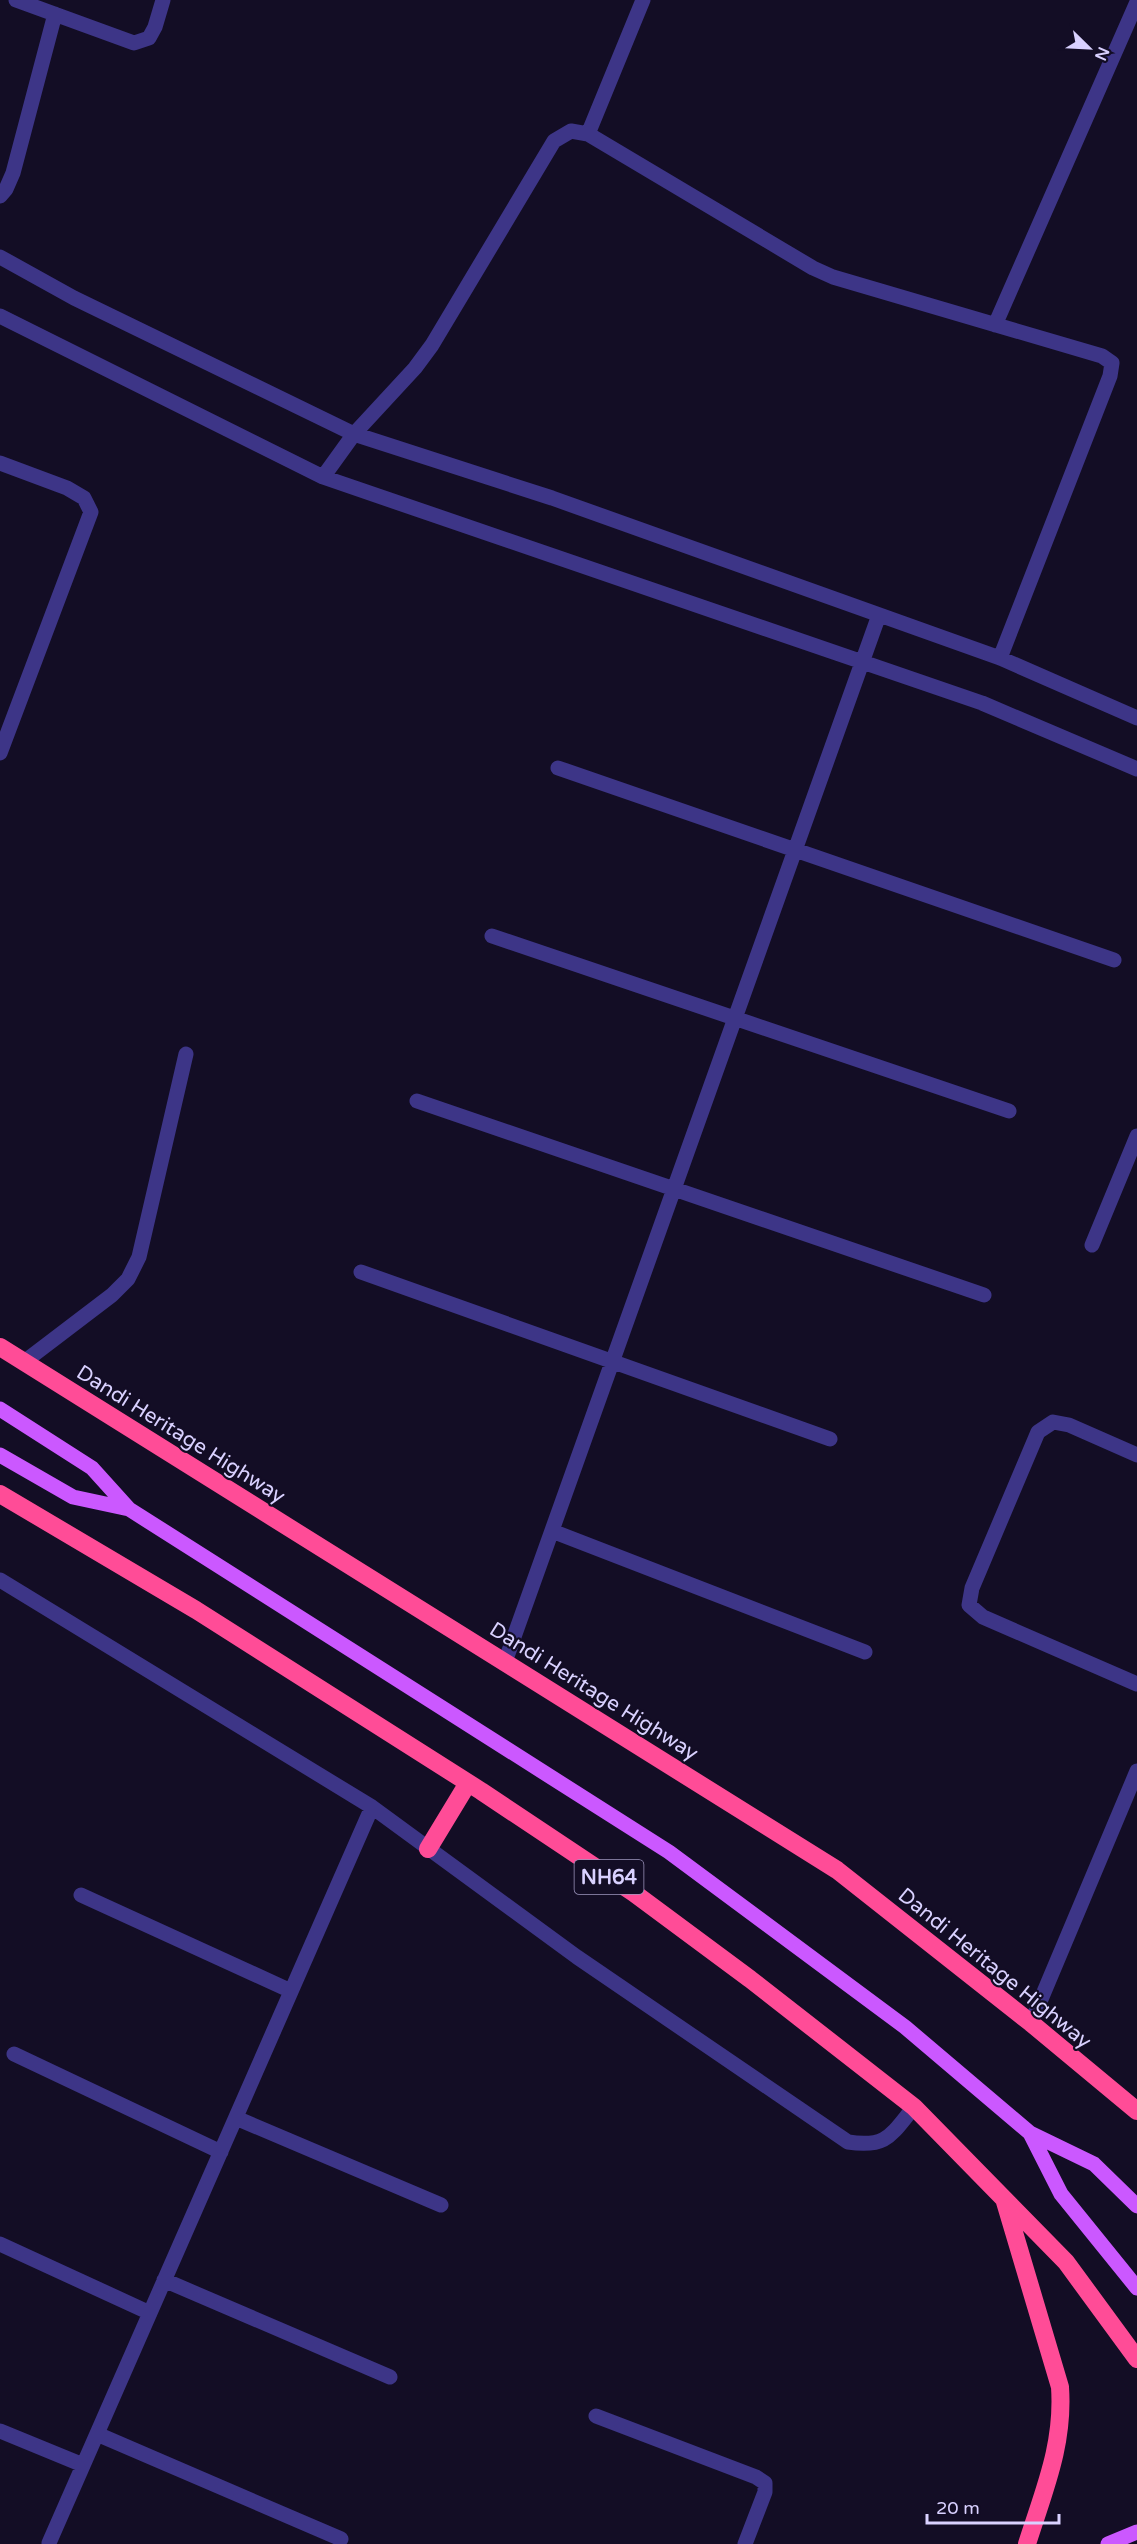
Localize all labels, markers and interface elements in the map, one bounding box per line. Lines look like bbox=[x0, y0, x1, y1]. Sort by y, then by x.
north arrow bbox=[1059, 18, 1119, 78]
text: N bbox=[1090, 44, 1114, 64]
street label: Dandi Heritage Highway bbox=[72, 1360, 290, 1509]
street label: Dandi Heritage Highway bbox=[485, 1617, 703, 1766]
road number: NH64 bbox=[574, 1860, 644, 1894]
street label: Dandi Heritage Highway bbox=[893, 1883, 1096, 2054]
scale bar bbox=[927, 2487, 1059, 2525]
text: 20 m bbox=[936, 2497, 980, 2519]

